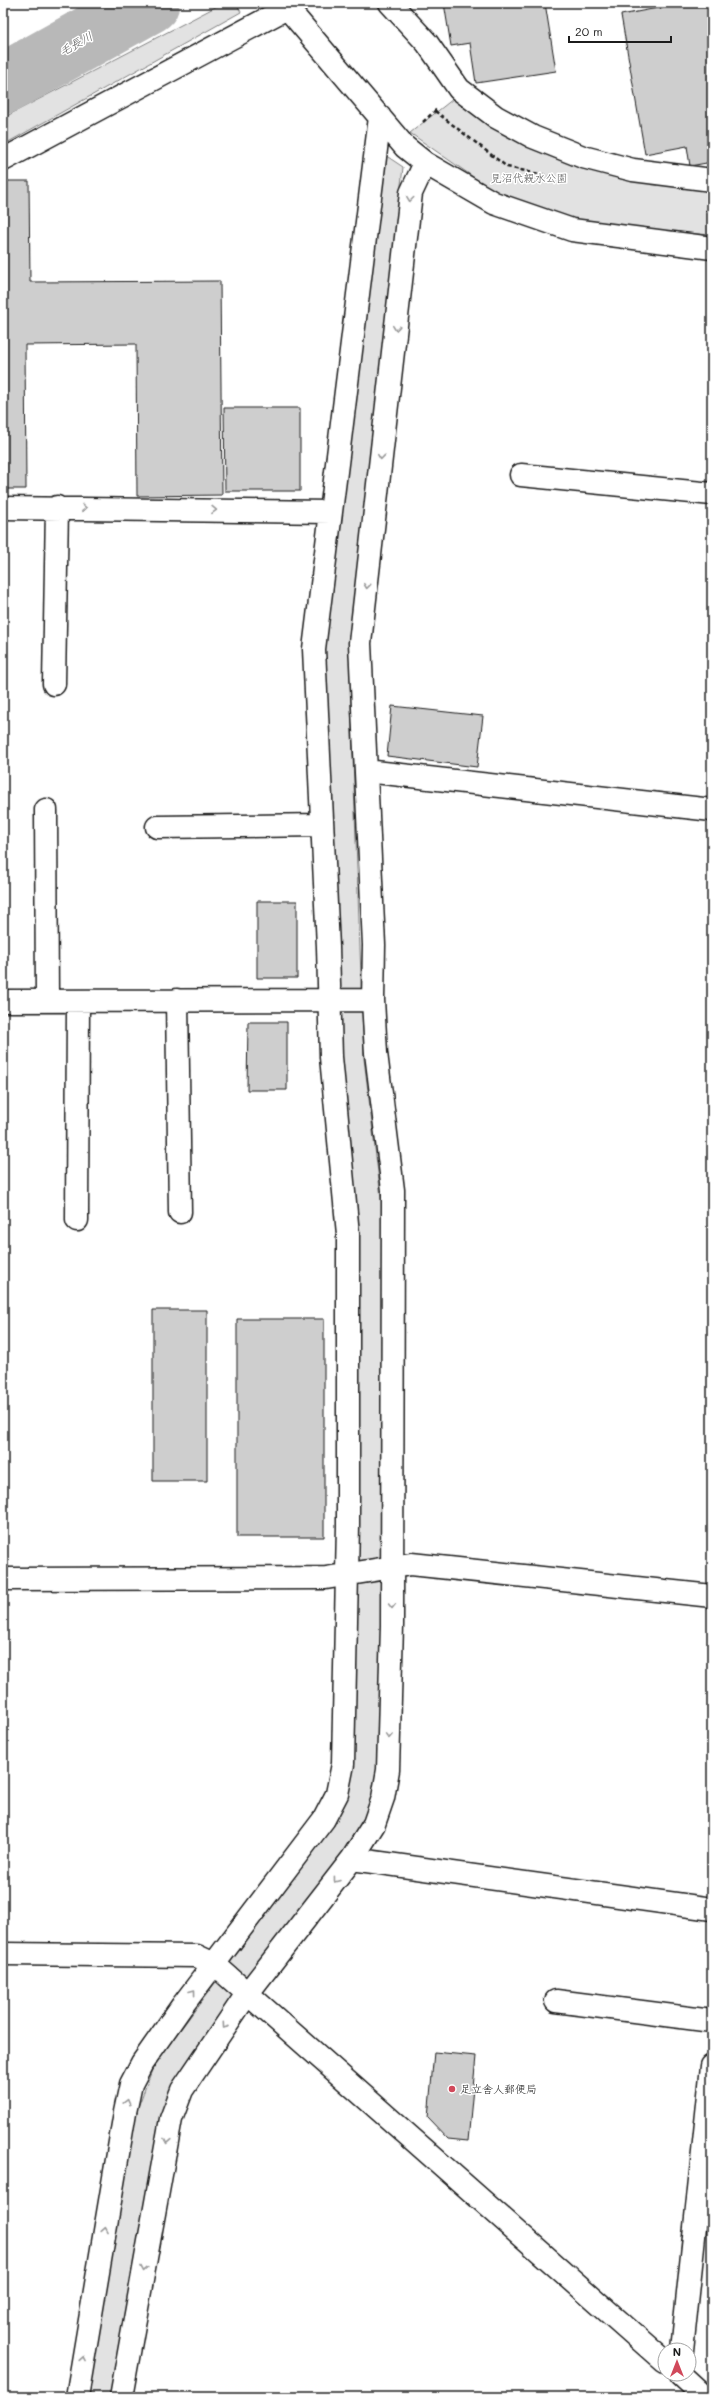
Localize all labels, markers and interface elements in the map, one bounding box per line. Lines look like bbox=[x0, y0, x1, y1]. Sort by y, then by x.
scale bar bbox=[569, 18, 671, 44]
text: 20 m bbox=[575, 23, 603, 39]
water label: 毛長川 bbox=[56, 27, 95, 59]
park label: 見沼代親水公園 bbox=[491, 170, 568, 185]
one-way arrow bbox=[406, 196, 415, 202]
one-way arrow bbox=[391, 325, 400, 331]
one-way arrow bbox=[377, 454, 386, 460]
one-way arrow bbox=[81, 504, 87, 512]
one-way arrow bbox=[211, 506, 217, 514]
one-way arrow bbox=[362, 583, 371, 589]
one-way arrow bbox=[388, 1603, 396, 1609]
one-way arrow bbox=[385, 1733, 393, 1739]
one-way arrow bbox=[334, 1876, 341, 1883]
one-way arrow bbox=[188, 1989, 195, 1996]
one-way arrow bbox=[223, 2022, 230, 2029]
place label: 足立舎人郵便局 bbox=[460, 2081, 537, 2096]
marker: 足立舎人郵便局 bbox=[447, 2084, 457, 2094]
one-way arrow bbox=[122, 2099, 131, 2106]
one-way arrow bbox=[163, 2138, 172, 2144]
one-way arrow bbox=[100, 2227, 108, 2233]
one-way arrow bbox=[140, 2266, 149, 2272]
north arrow bbox=[657, 2342, 697, 2382]
text: N bbox=[673, 2344, 681, 2359]
one-way arrow bbox=[78, 2355, 87, 2362]

